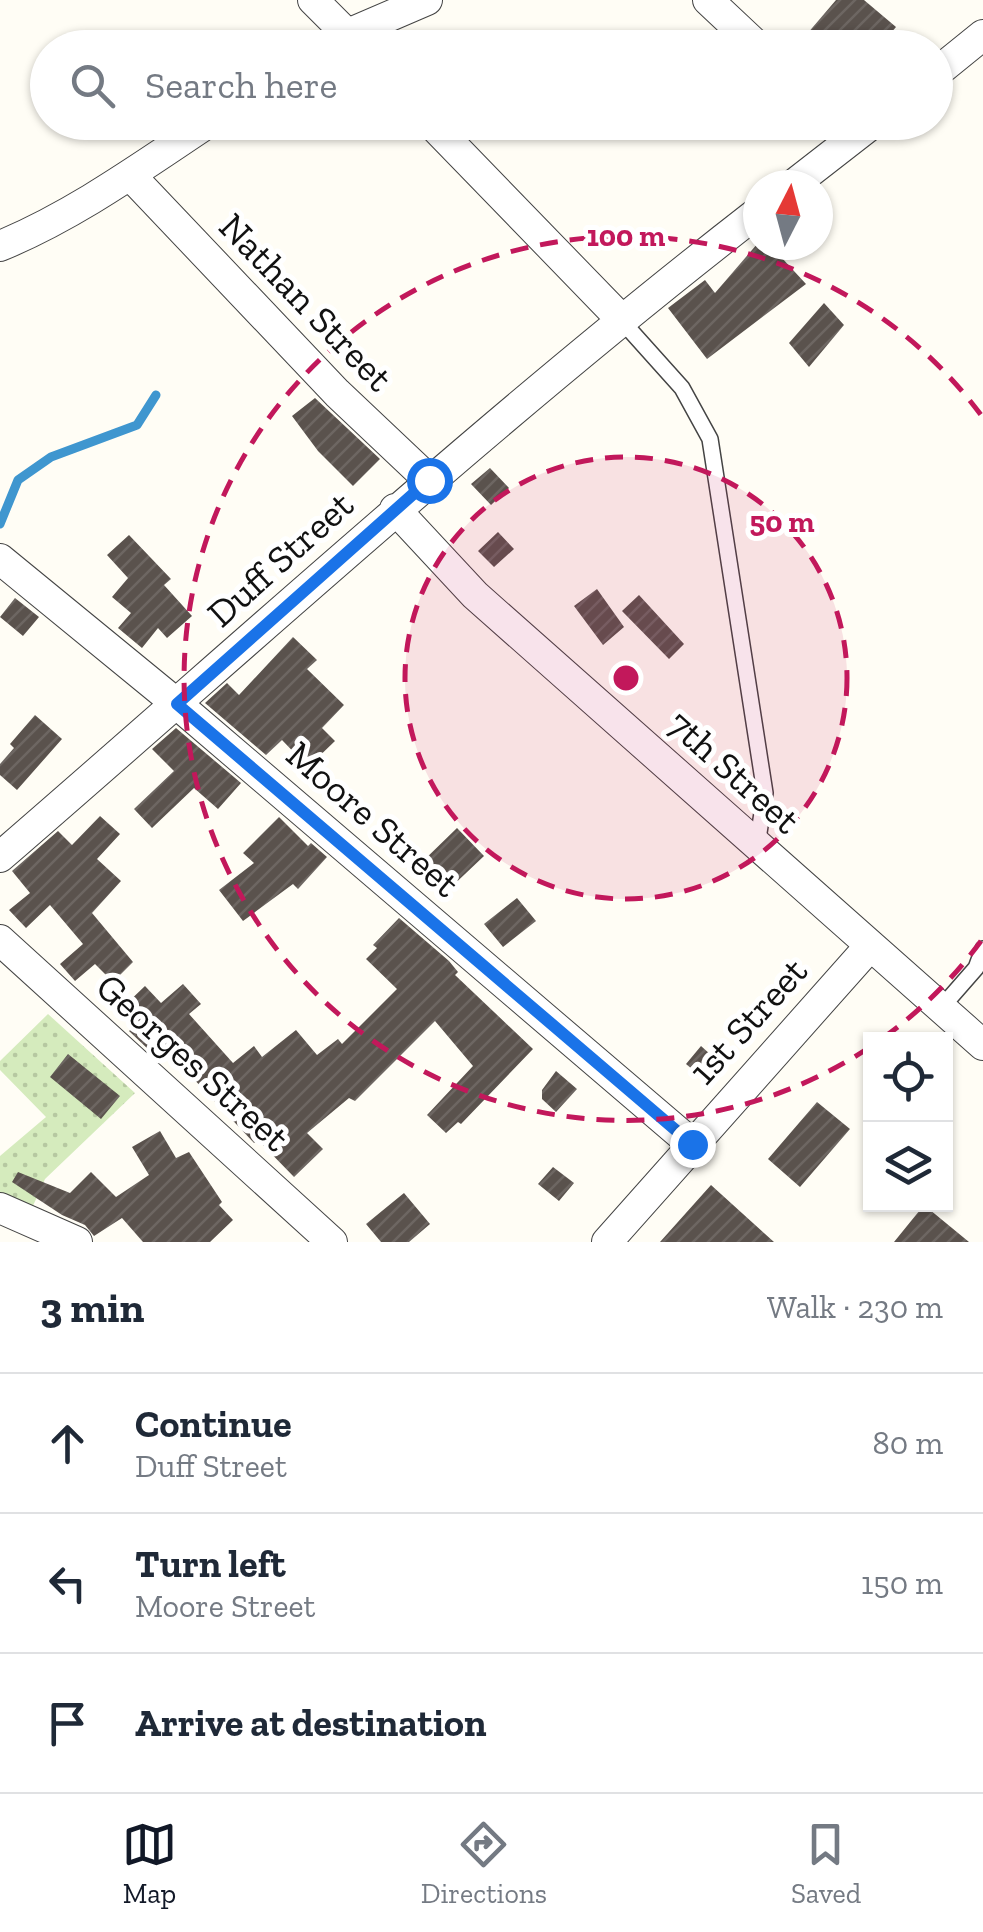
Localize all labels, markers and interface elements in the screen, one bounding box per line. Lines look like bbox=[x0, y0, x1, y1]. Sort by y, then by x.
search box bbox=[30, 30, 953, 140]
icon: search bbox=[65, 58, 120, 113]
text: Search here bbox=[145, 62, 337, 108]
north arrow bbox=[743, 170, 833, 260]
street label: Nathan Street bbox=[210, 203, 402, 401]
text: 100 m bbox=[587, 218, 665, 254]
route start bbox=[407, 458, 453, 504]
street label: Duff Street bbox=[198, 482, 362, 636]
text: 50 m bbox=[750, 504, 814, 540]
centre of rings bbox=[608, 660, 644, 696]
street label: 7th Street bbox=[659, 701, 809, 843]
street label: Moore Street bbox=[277, 731, 469, 907]
street label: 1st Street bbox=[679, 948, 817, 1094]
street label: Georges Street bbox=[87, 963, 299, 1161]
map controls bbox=[863, 1032, 953, 1212]
button: locate bbox=[863, 1032, 953, 1122]
route end bbox=[670, 1122, 716, 1168]
button: layers bbox=[863, 1122, 953, 1212]
text: 3 min bbox=[40, 1282, 145, 1333]
text: Walk · 230 m bbox=[767, 1288, 943, 1326]
text: Continue bbox=[135, 1401, 292, 1447]
icon: ahead bbox=[40, 1416, 95, 1471]
text: 80 m bbox=[872, 1424, 943, 1462]
text: Duff Street bbox=[135, 1447, 287, 1485]
text: Turn left bbox=[135, 1541, 286, 1587]
icon: left bbox=[40, 1556, 95, 1611]
text: 150 m bbox=[861, 1564, 943, 1602]
text: Moore Street bbox=[135, 1587, 315, 1625]
icon: arrive bbox=[40, 1696, 95, 1751]
text: Arrive at destination bbox=[135, 1700, 486, 1746]
tab: Map bbox=[122, 1817, 177, 1910]
tab: Directions bbox=[421, 1817, 547, 1910]
tab: Saved bbox=[791, 1817, 861, 1910]

